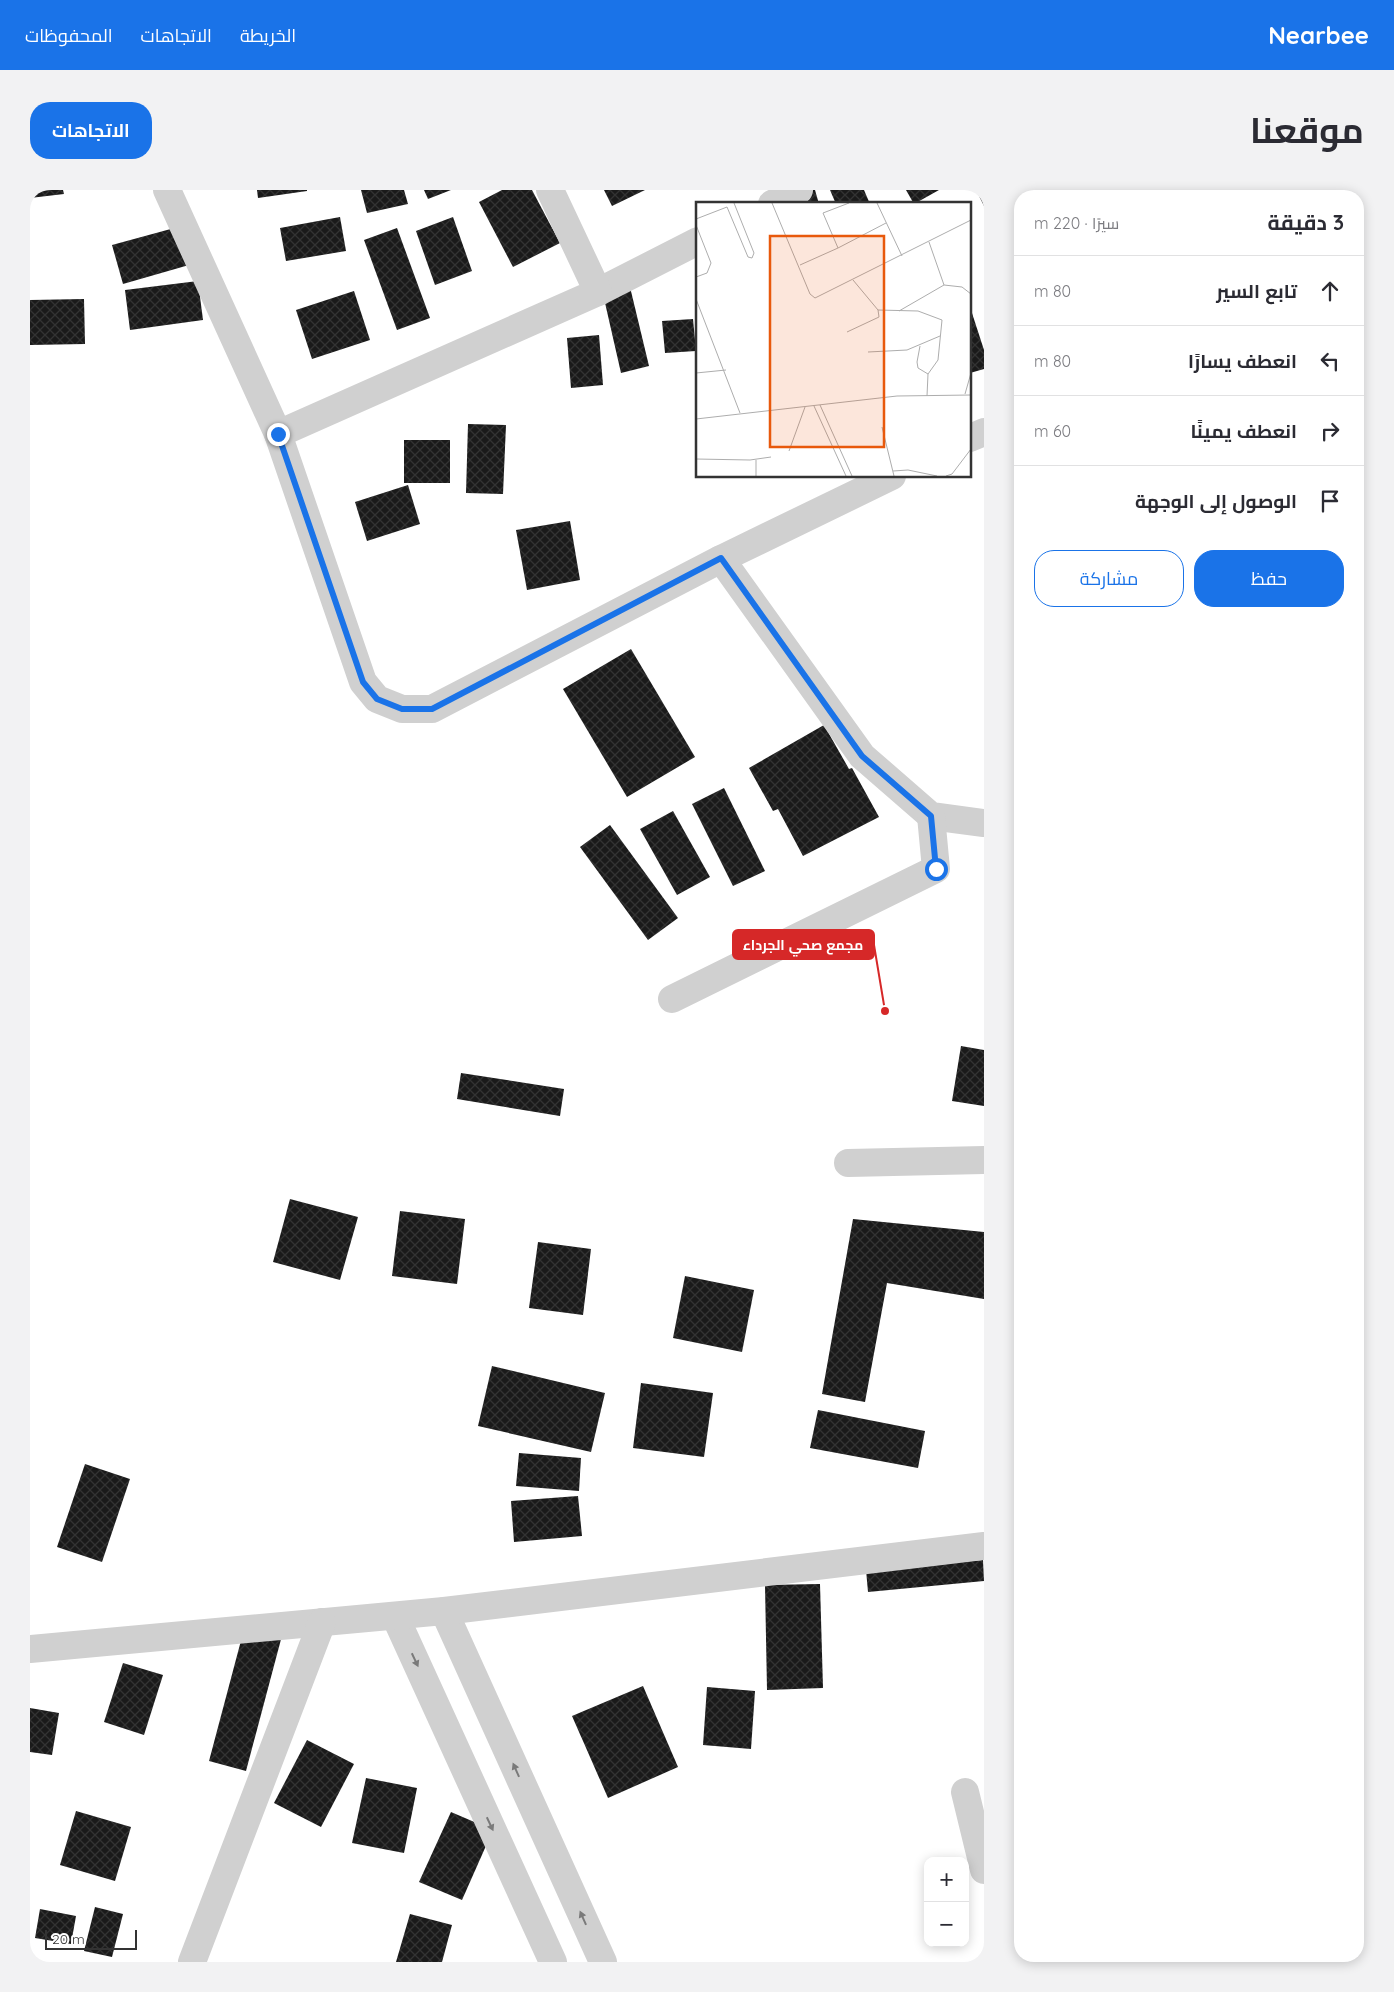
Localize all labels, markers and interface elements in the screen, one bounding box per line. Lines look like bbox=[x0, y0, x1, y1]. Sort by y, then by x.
text: Nearbee bbox=[1268, 20, 1369, 50]
text: المحفوظات bbox=[25, 24, 113, 47]
text: الاتجاهات bbox=[141, 24, 212, 47]
text: الخريطة bbox=[240, 24, 296, 47]
button: الاتجاهات bbox=[30, 102, 152, 159]
text: موقعنا bbox=[1250, 108, 1364, 152]
inset map bbox=[696, 202, 972, 478]
text: 3 دقيقة bbox=[1267, 209, 1344, 235]
text: سيرًا · 220 m bbox=[1034, 213, 1119, 233]
icon: ahead bbox=[1316, 277, 1344, 305]
text: تابع السير bbox=[1216, 279, 1297, 303]
text: 80 m bbox=[1034, 281, 1071, 301]
icon: left bbox=[1316, 347, 1344, 375]
text: انعطف يسارًا bbox=[1188, 349, 1297, 373]
text: 80 m bbox=[1034, 351, 1071, 371]
icon: right bbox=[1316, 417, 1344, 445]
text: انعطف يمينًا bbox=[1190, 419, 1297, 443]
text: 60 m bbox=[1034, 421, 1071, 441]
route end bbox=[267, 423, 290, 446]
icon: arrive bbox=[1316, 487, 1344, 515]
text: الوصول إلى الوجهة bbox=[1135, 489, 1297, 513]
button: مشاركة bbox=[1034, 550, 1184, 607]
button: حفظ bbox=[1194, 550, 1344, 607]
route start bbox=[925, 858, 948, 881]
callout: مجمع صحي الجرداء bbox=[733, 930, 874, 959]
text: مجمع صحي الجرداء bbox=[743, 936, 863, 957]
one-way arrow bbox=[411, 1653, 419, 1667]
one-way arrow bbox=[511, 1763, 519, 1777]
one-way arrow bbox=[486, 1817, 494, 1831]
map controls bbox=[924, 1857, 969, 1947]
button: + bbox=[924, 1857, 969, 1902]
button: − bbox=[924, 1902, 969, 1947]
one-way arrow bbox=[578, 1911, 586, 1925]
scale bar bbox=[45, 1927, 138, 1950]
text: 20 m bbox=[52, 1930, 85, 1948]

